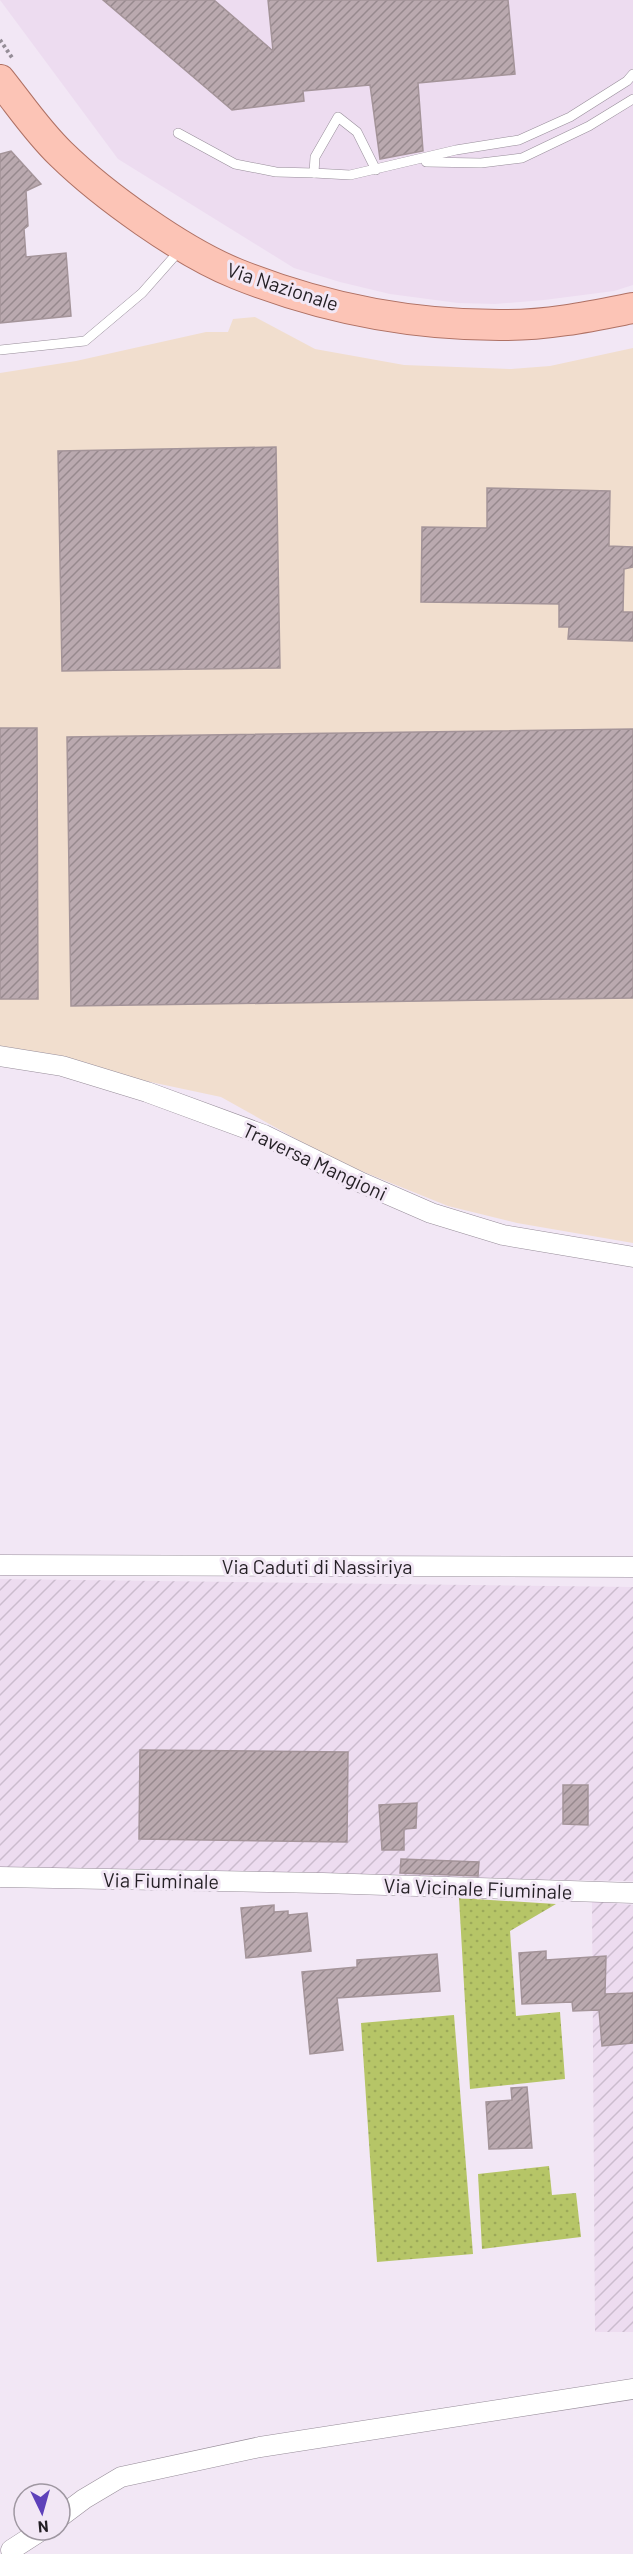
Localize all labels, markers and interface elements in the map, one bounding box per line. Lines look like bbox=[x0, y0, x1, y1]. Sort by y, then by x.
street label: Via Nazionale bbox=[224, 257, 342, 315]
street label: Traversa Mangioni bbox=[239, 1117, 391, 1205]
street label: Via Caduti di Nassiriya bbox=[222, 1554, 412, 1578]
street label: Via Fiuminale bbox=[103, 1867, 219, 1893]
street label: Via Vicinale Fiuminale bbox=[383, 1873, 573, 1903]
north arrow bbox=[12, 2482, 72, 2542]
text: N bbox=[37, 2518, 49, 2537]

